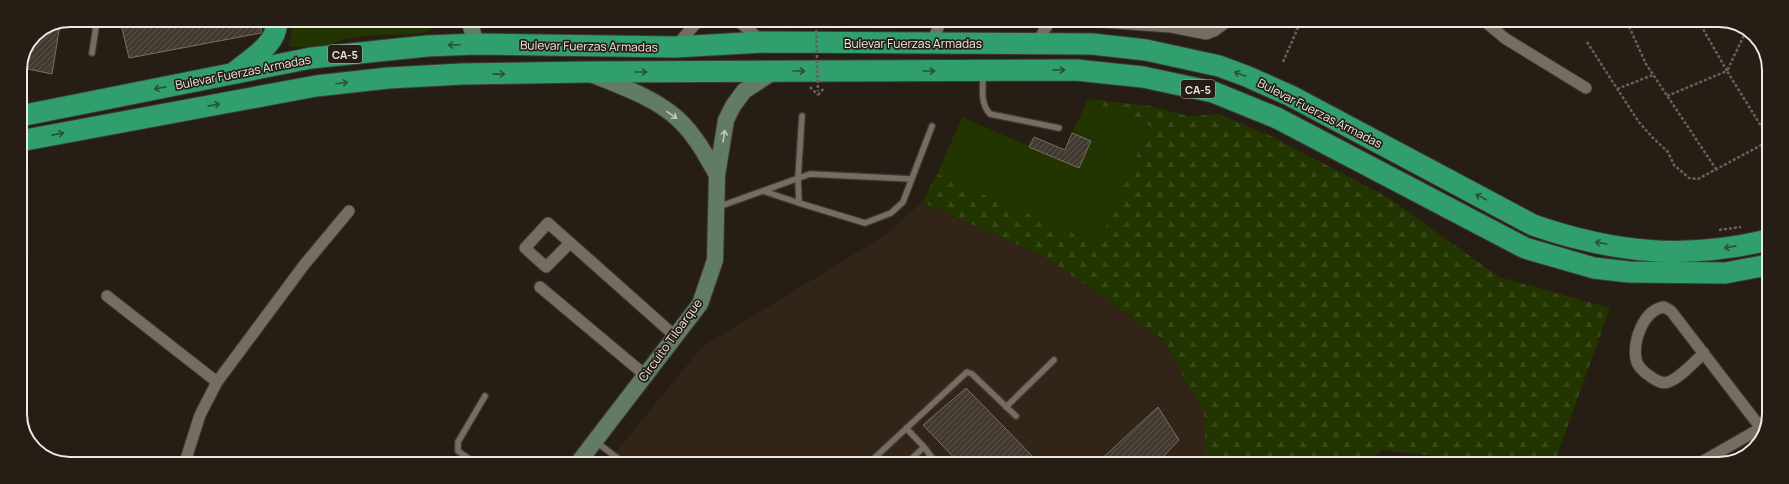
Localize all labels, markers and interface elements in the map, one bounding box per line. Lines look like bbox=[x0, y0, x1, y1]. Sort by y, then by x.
street label: Bulevar Fuerzas Armadas bbox=[844, 35, 982, 52]
street label: Bulevar Fuerzas Armadas bbox=[520, 36, 658, 56]
one-way arrow bbox=[448, 41, 461, 49]
road number: CA-5 bbox=[328, 45, 362, 63]
street label: Bulevar Fuerzas Armadas bbox=[174, 50, 312, 94]
one-way arrow bbox=[1052, 66, 1065, 74]
one-way arrow bbox=[792, 67, 805, 75]
one-way arrow bbox=[922, 67, 935, 75]
one-way arrow bbox=[634, 68, 647, 76]
one-way arrow bbox=[1235, 69, 1247, 77]
one-way arrow bbox=[492, 70, 505, 78]
street label: Bulevar Fuerzas Armadas bbox=[1255, 74, 1385, 152]
one-way arrow bbox=[335, 79, 348, 87]
road number: CA-5 bbox=[1181, 80, 1215, 98]
one-way arrow bbox=[153, 85, 166, 93]
one-way arrow bbox=[207, 101, 220, 109]
one-way arrow bbox=[667, 111, 678, 119]
one-way arrow bbox=[51, 130, 64, 138]
one-way arrow bbox=[720, 130, 728, 143]
one-way arrow bbox=[1475, 192, 1487, 200]
one-way arrow bbox=[1595, 239, 1608, 247]
one-way arrow bbox=[1724, 244, 1737, 252]
street label: Circuito Tiloarque bbox=[634, 295, 706, 385]

